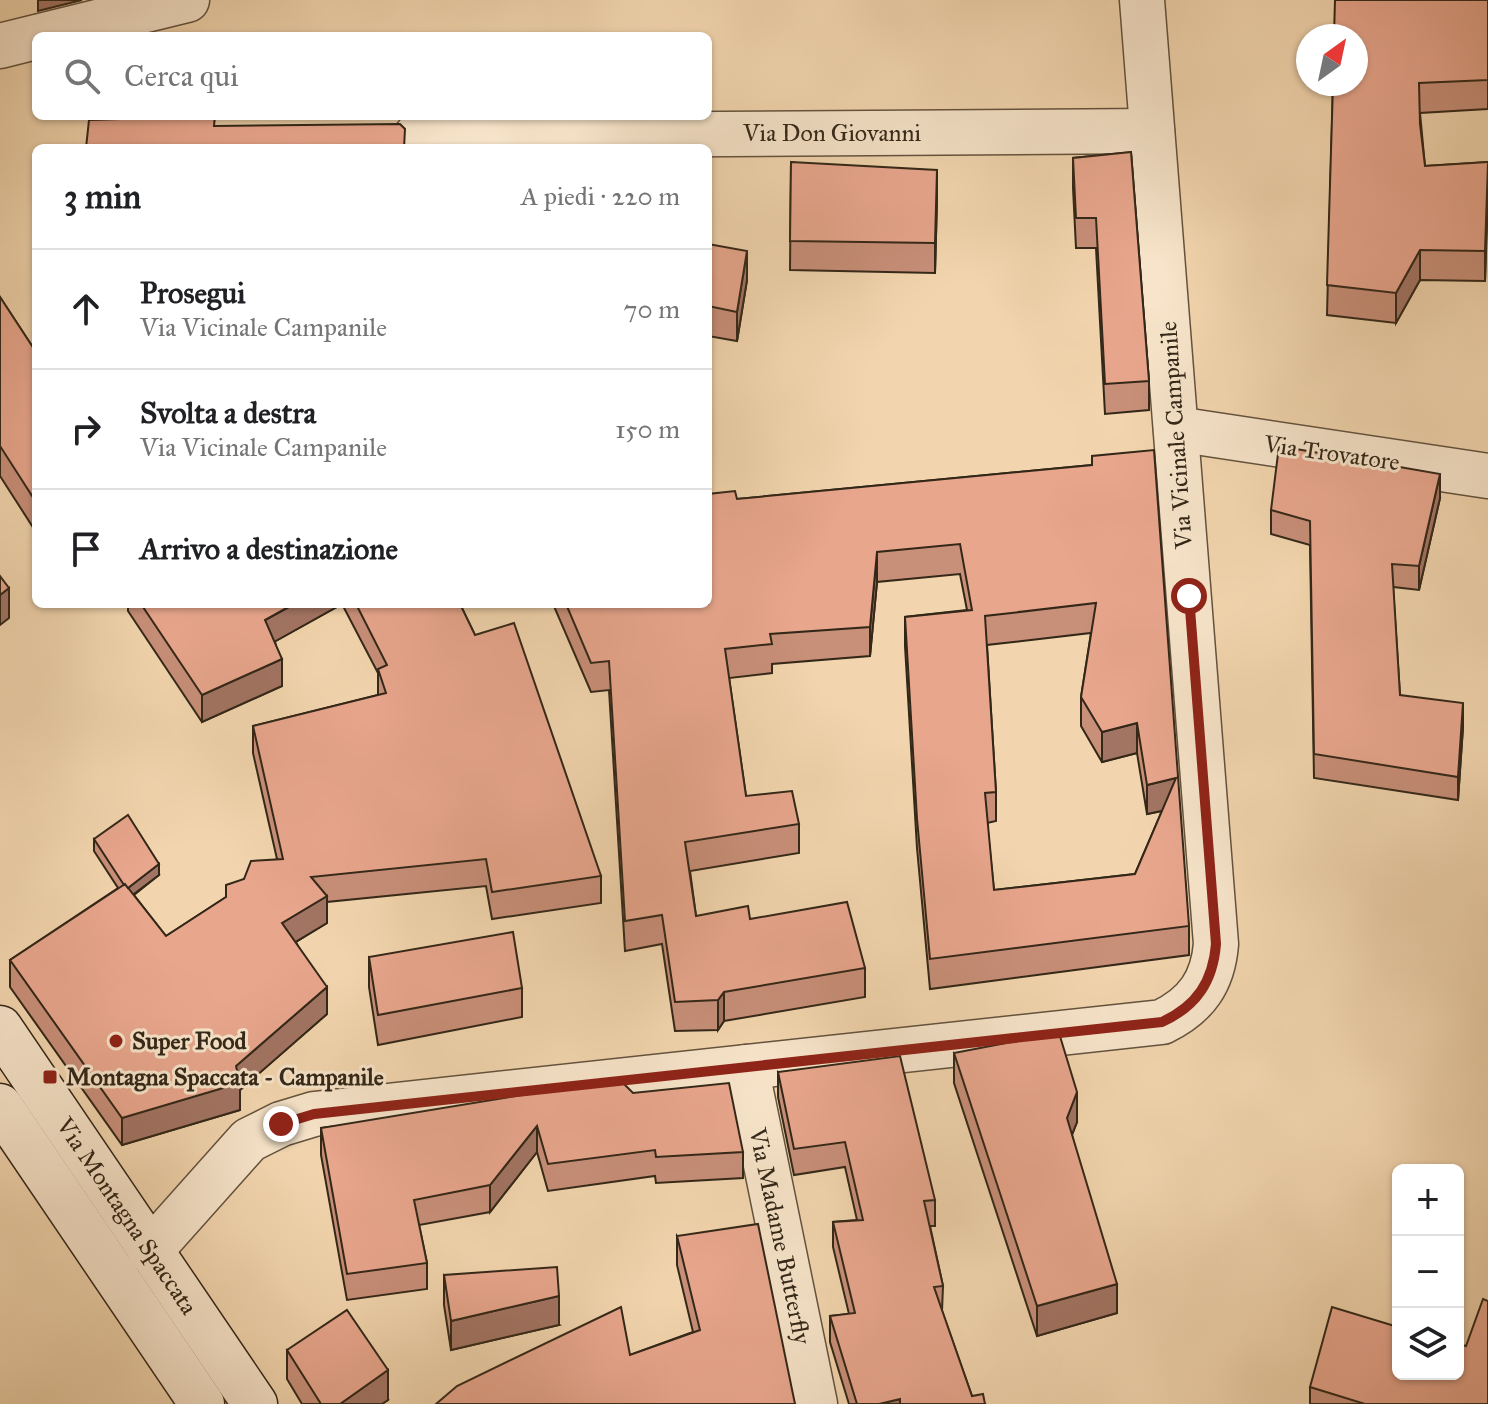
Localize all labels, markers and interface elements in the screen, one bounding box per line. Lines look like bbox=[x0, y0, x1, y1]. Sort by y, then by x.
north arrow bbox=[1296, 24, 1368, 96]
search box bbox=[32, 32, 712, 120]
icon: search bbox=[60, 54, 104, 98]
text: Cerca qui bbox=[124, 58, 238, 94]
street label: Via Don Giovanni bbox=[742, 118, 922, 148]
text: 3 min bbox=[64, 176, 141, 217]
text: A piedi · 220 m bbox=[521, 180, 680, 212]
text: Prosegui bbox=[140, 275, 245, 311]
icon: ahead bbox=[64, 287, 108, 331]
text: 70 m bbox=[624, 293, 680, 325]
text: Via Vicinale Campanile bbox=[140, 311, 387, 343]
street label: Via Vicinale Campanile bbox=[1153, 320, 1199, 551]
text: Svolta a destra bbox=[140, 395, 316, 431]
icon: right bbox=[64, 407, 108, 451]
text: 150 m bbox=[615, 413, 680, 445]
street label: Via Trovatore bbox=[1261, 429, 1402, 477]
text: Via Vicinale Campanile bbox=[140, 431, 387, 463]
icon: arrive bbox=[64, 527, 108, 571]
text: Arrivo a destinazione bbox=[140, 531, 398, 567]
route start bbox=[1171, 578, 1207, 614]
place label: Super Food bbox=[132, 1026, 247, 1056]
marker: Super Food bbox=[107, 1032, 125, 1050]
place label: Montagna Spaccata - Campanile bbox=[66, 1062, 384, 1092]
marker: Montagna Spaccata - Campanile bbox=[41, 1068, 59, 1086]
route end bbox=[263, 1106, 299, 1142]
street label: Via Montagna Spaccata bbox=[49, 1111, 205, 1321]
street label: Via Madame Butterfly bbox=[742, 1124, 818, 1348]
map controls bbox=[1392, 1164, 1464, 1380]
button: + bbox=[1392, 1164, 1464, 1236]
button: − bbox=[1392, 1236, 1464, 1308]
button: layers bbox=[1392, 1308, 1464, 1380]

